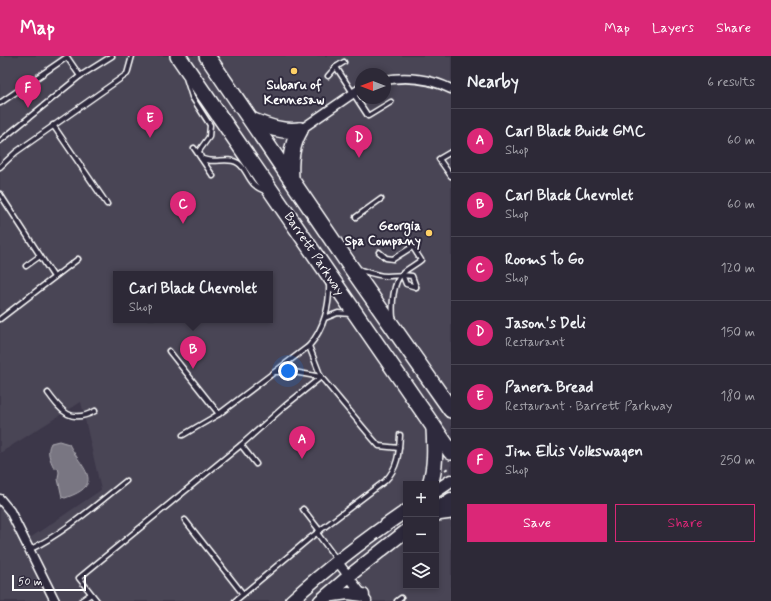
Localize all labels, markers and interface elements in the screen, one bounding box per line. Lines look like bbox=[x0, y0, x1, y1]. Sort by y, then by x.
text: Map bbox=[20, 16, 55, 41]
text: Map bbox=[604, 19, 630, 37]
text: Layers bbox=[652, 19, 694, 37]
text: Share bbox=[716, 19, 751, 37]
marker: Subaru of Kennesaw bbox=[289, 66, 299, 76]
north arrow bbox=[355, 68, 391, 104]
text: Nearby bbox=[467, 71, 519, 93]
text: 6 results bbox=[707, 74, 755, 91]
pin: F bbox=[15, 75, 41, 108]
place label: Subaru of Kennesaw bbox=[264, 77, 325, 109]
pin: E bbox=[137, 105, 163, 138]
text: Carl Black Buick GMC bbox=[505, 122, 645, 142]
pin: D bbox=[346, 125, 372, 158]
text: A bbox=[476, 132, 484, 149]
text: 60 m bbox=[727, 132, 755, 149]
text: Shop bbox=[505, 142, 529, 159]
text: Carl Black Chevrolet bbox=[505, 186, 633, 206]
pin: C bbox=[170, 191, 196, 224]
text: B bbox=[476, 196, 484, 213]
text: 60 m bbox=[727, 196, 755, 213]
text: Shop bbox=[505, 206, 529, 223]
street label: Barrett Parkway bbox=[280, 209, 348, 299]
place label: Georgia Spa Company bbox=[345, 218, 421, 250]
marker: Georgia Spa Company bbox=[424, 228, 434, 238]
text: Rooms To Go bbox=[505, 250, 584, 270]
text: C bbox=[475, 260, 485, 277]
text: 120 m bbox=[721, 260, 755, 277]
text: Shop bbox=[505, 270, 529, 287]
popup bbox=[113, 271, 273, 323]
text: Carl Black Chevrolet bbox=[129, 279, 257, 299]
text: Shop bbox=[129, 299, 153, 316]
text: Jason's Deli bbox=[505, 314, 586, 334]
text: D bbox=[476, 324, 484, 341]
text: 150 m bbox=[721, 324, 755, 341]
text: Restaurant bbox=[505, 334, 565, 351]
pin: B bbox=[180, 336, 206, 369]
your location bbox=[278, 361, 298, 381]
text: Panera Bread bbox=[505, 378, 593, 398]
text: E bbox=[476, 388, 484, 405]
text: 180 m bbox=[720, 388, 755, 405]
text: Restaurant · Barrett Parkway bbox=[505, 398, 672, 415]
pin: A bbox=[289, 426, 315, 459]
text: Jim Ellis Volkswagen bbox=[505, 442, 643, 462]
text: F bbox=[477, 452, 483, 469]
text: 250 m bbox=[720, 452, 755, 469]
text: Shop bbox=[505, 462, 529, 479]
map controls bbox=[403, 481, 439, 589]
button: + bbox=[403, 481, 439, 517]
button: Save bbox=[467, 504, 607, 542]
button: Share bbox=[615, 504, 755, 542]
button: − bbox=[403, 517, 439, 553]
button: layers bbox=[403, 553, 439, 589]
scale bar bbox=[12, 573, 86, 592]
text: 50 m bbox=[18, 575, 43, 589]

